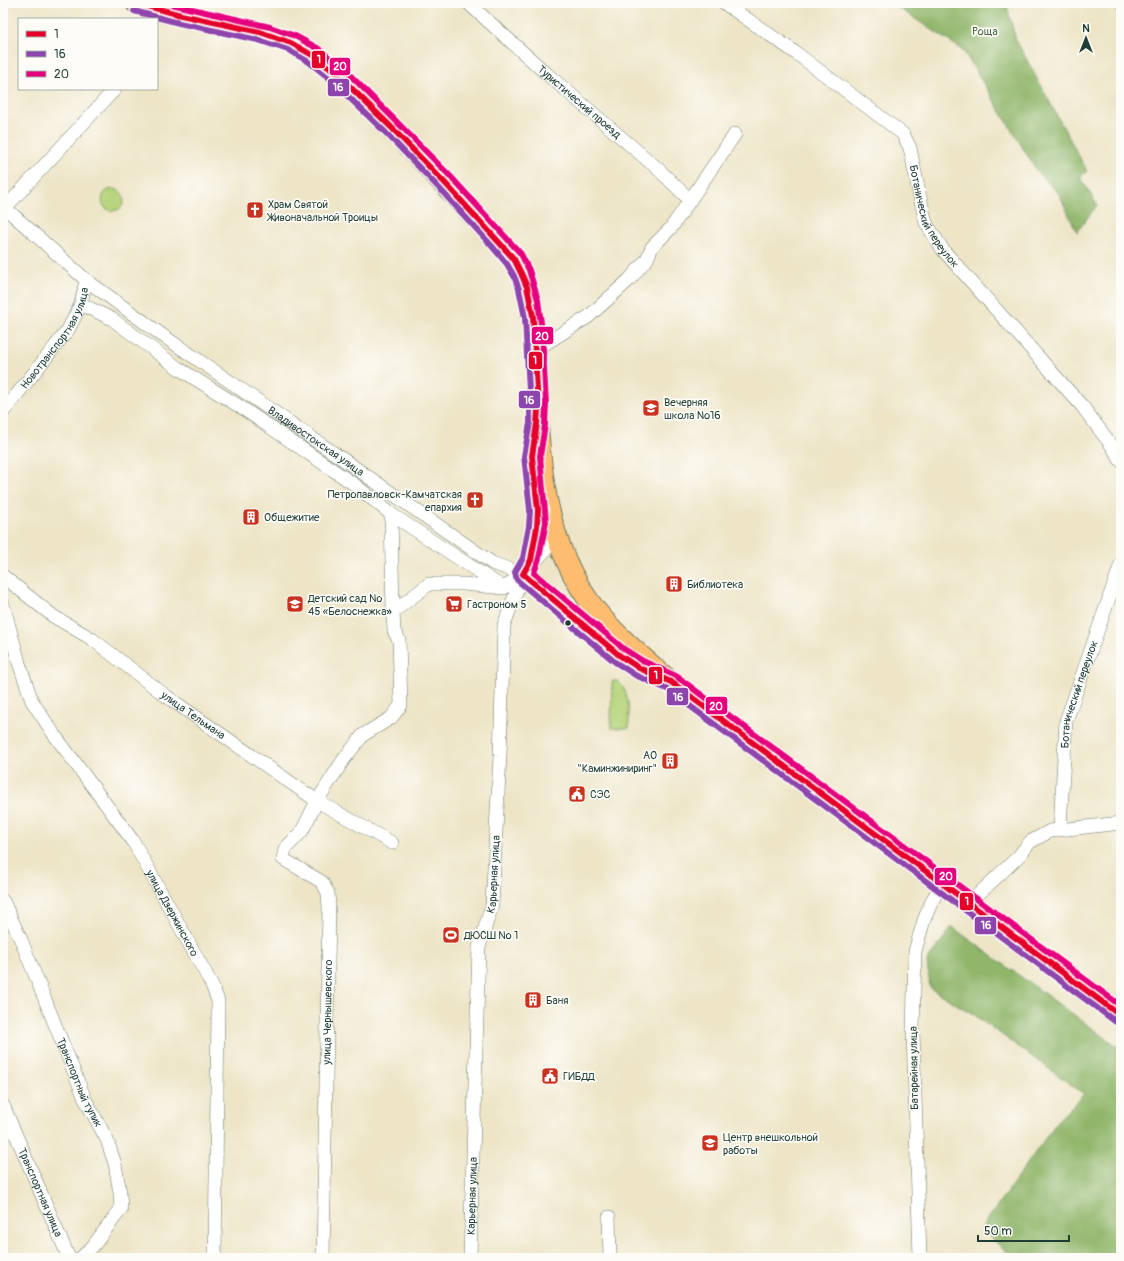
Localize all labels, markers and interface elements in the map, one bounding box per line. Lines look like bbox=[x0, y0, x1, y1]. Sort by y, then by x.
legend bbox=[18, 18, 158, 90]
north arrow bbox=[1066, 18, 1106, 58]
text: N bbox=[1082, 22, 1090, 35]
park label: Роща bbox=[972, 25, 998, 38]
text: 1 bbox=[54, 27, 59, 42]
text: 16 bbox=[54, 47, 66, 62]
line badge: 1 bbox=[311, 50, 326, 69]
text: 1 bbox=[317, 53, 321, 66]
line badge: 20 bbox=[329, 57, 351, 76]
text: 20 bbox=[333, 60, 347, 73]
street label: Туристический проезд bbox=[535, 62, 624, 141]
text: 20 bbox=[54, 67, 69, 82]
line badge: 16 bbox=[327, 78, 350, 97]
text: 16 bbox=[333, 81, 344, 94]
street label: Ботанический переулок bbox=[907, 164, 962, 270]
place label: Храм Святой Живоначальной Троицы bbox=[266, 198, 378, 224]
church icon: Храм Святой Живоначальной Троицы bbox=[245, 200, 265, 220]
street label: Новотранспортная улица bbox=[17, 286, 91, 391]
line badge: 20 bbox=[531, 326, 554, 345]
text: 20 bbox=[535, 330, 549, 343]
line badge: 1 bbox=[528, 351, 543, 370]
text: 1 bbox=[533, 354, 537, 367]
line badge: 16 bbox=[518, 390, 541, 409]
text: 16 bbox=[524, 394, 535, 407]
place label: Вечерняя школа №16 bbox=[664, 396, 721, 422]
school or university icon: Вечерняя школа №16 bbox=[641, 398, 661, 418]
street label: Владивостокская улица bbox=[266, 403, 367, 479]
place label: Петропавловск-Камчатская епархия bbox=[328, 488, 462, 514]
church icon: Петропавловск-Камчатская епархия bbox=[465, 490, 485, 510]
building icon: Общежитие bbox=[241, 507, 261, 527]
place label: Общежитие bbox=[264, 511, 320, 524]
building icon: Библиотека bbox=[664, 574, 684, 594]
place label: Библиотека bbox=[687, 578, 743, 591]
place label: Детский сад № 45 «Белоснежка» bbox=[307, 592, 392, 618]
school or university icon: Детский сад № 45 «Белоснежка» bbox=[285, 594, 305, 614]
supermarket icon: Гастроном 5 bbox=[444, 594, 464, 614]
place label: Гастроном 5 bbox=[467, 598, 526, 611]
unlabelled marker bbox=[563, 618, 573, 628]
street label: Ботанический переулок bbox=[1058, 638, 1100, 749]
line badge: 1 bbox=[648, 666, 663, 685]
text: 1 bbox=[654, 669, 658, 682]
line badge: 16 bbox=[666, 687, 689, 706]
street label: улица Тельмана bbox=[158, 688, 228, 742]
text: 16 bbox=[673, 691, 684, 704]
line badge: 20 bbox=[705, 696, 728, 715]
text: 20 bbox=[709, 700, 723, 713]
place label: АО "Каминжиниринг" bbox=[577, 749, 657, 775]
building icon: АО "Каминжиниринг" bbox=[660, 751, 680, 771]
public building icon: СЭС bbox=[567, 784, 587, 804]
place label: СЭС bbox=[590, 788, 610, 801]
street label: Карьерная улица bbox=[483, 835, 502, 915]
street label: улица Дзержинского bbox=[143, 867, 201, 959]
line badge: 20 bbox=[934, 867, 957, 886]
text: 20 bbox=[939, 870, 953, 883]
line badge: 1 bbox=[959, 892, 974, 911]
text: 1 bbox=[965, 895, 969, 908]
line badge: 16 bbox=[974, 916, 997, 935]
text: 16 bbox=[981, 919, 992, 932]
sports icon: ДЮСШ № 1 bbox=[441, 925, 461, 945]
place label: ДЮСШ № 1 bbox=[463, 929, 518, 942]
street label: улица Чернышевского bbox=[320, 959, 335, 1066]
building icon: Баня bbox=[523, 990, 543, 1010]
place label: Баня bbox=[546, 994, 568, 1007]
street label: Батарейная улица bbox=[907, 1026, 921, 1110]
street label: Транспортный тупик bbox=[54, 1036, 105, 1130]
public building icon: ГИБДД bbox=[540, 1066, 560, 1086]
place label: ГИБДД bbox=[563, 1070, 595, 1083]
place label: Центр внешкольной работы bbox=[723, 1131, 818, 1157]
school or university icon: Центр внешкольной работы bbox=[700, 1133, 720, 1153]
street label: Транспортная улица bbox=[16, 1146, 65, 1239]
street label: Карьерная улица bbox=[464, 1157, 479, 1235]
scale bar bbox=[978, 1217, 1069, 1243]
text: 50 m bbox=[984, 1224, 1012, 1239]

